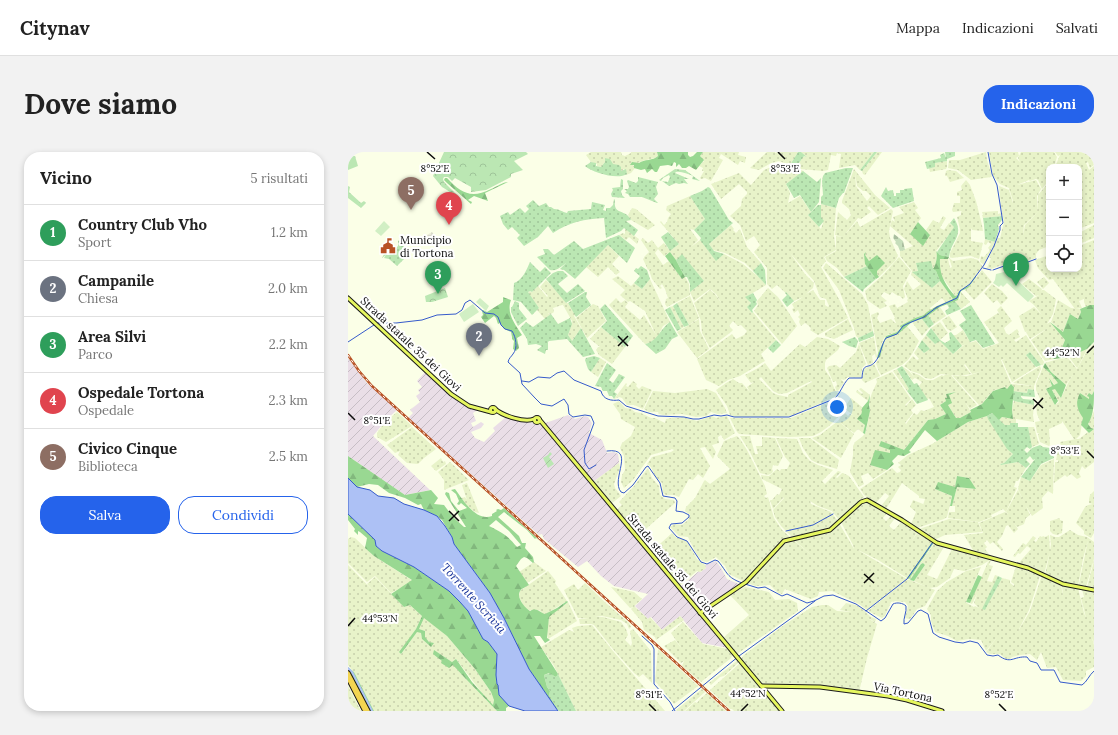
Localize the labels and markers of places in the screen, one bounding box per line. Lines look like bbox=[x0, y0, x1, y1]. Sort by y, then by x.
pin: 5 bbox=[398, 177, 424, 210]
pin: 4 bbox=[436, 192, 462, 225]
place label: Municipio di Tortona bbox=[400, 233, 454, 260]
public building icon: Municipio di Tortona bbox=[379, 237, 397, 255]
pin: 1 bbox=[1003, 253, 1029, 286]
pin: 3 bbox=[425, 261, 451, 294]
pin: 2 bbox=[466, 323, 492, 356]

